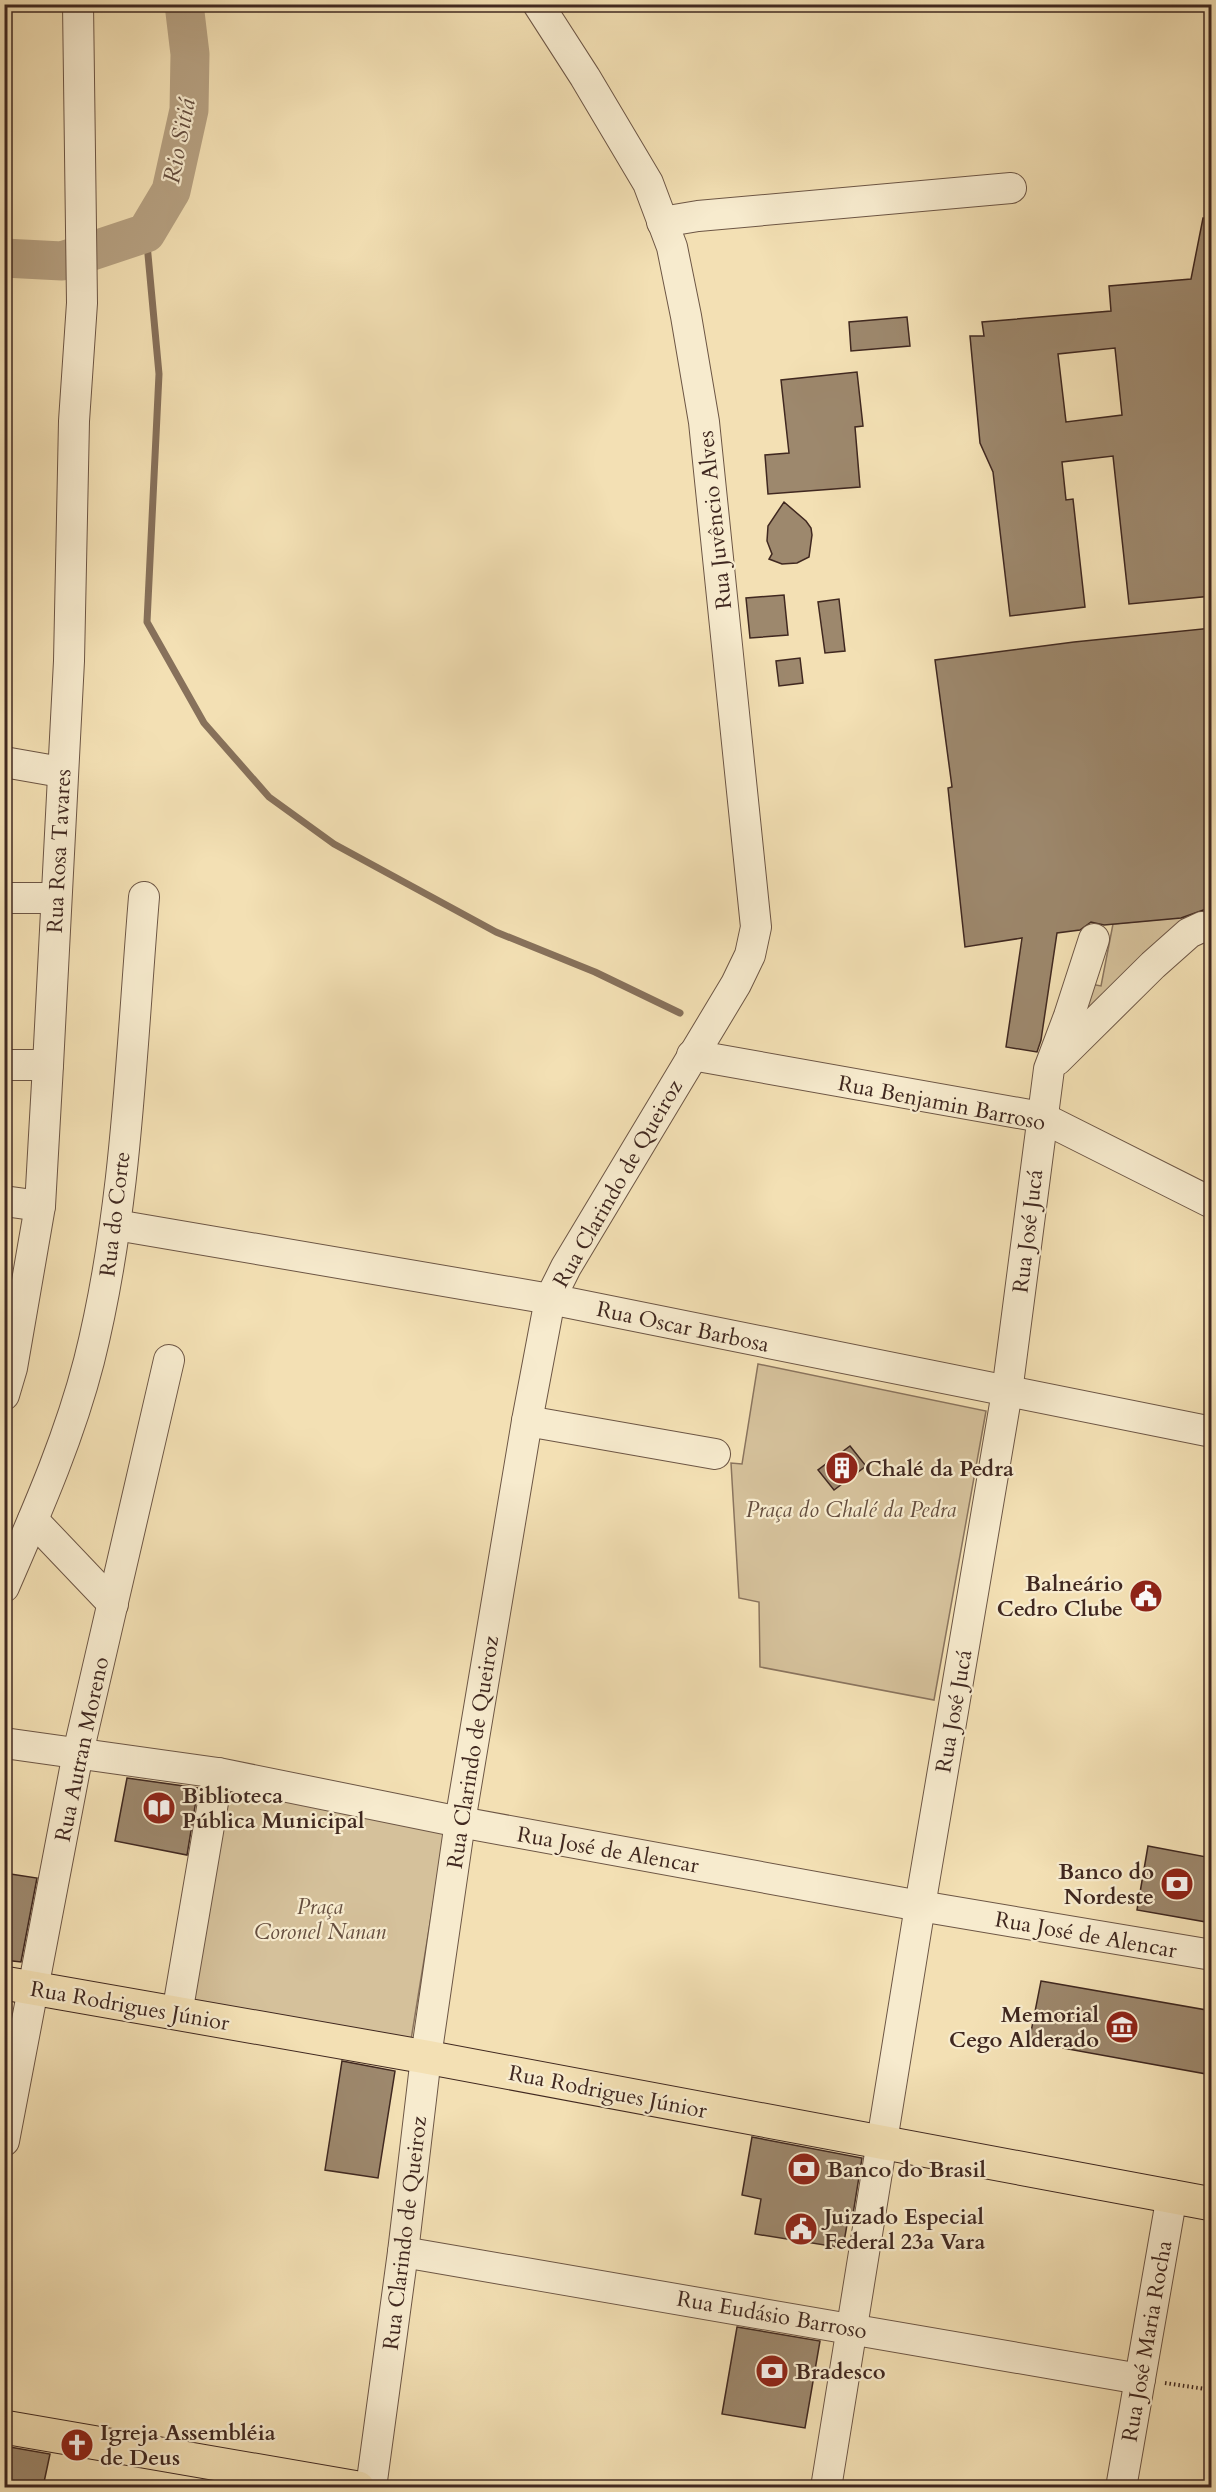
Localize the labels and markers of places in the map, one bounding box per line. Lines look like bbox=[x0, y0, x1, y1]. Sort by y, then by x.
building icon: Chalé da Pedra bbox=[824, 1450, 860, 1486]
place label: Chalé da Pedra bbox=[865, 1454, 1014, 1484]
place label: Balneário Cedro Clube bbox=[997, 1569, 1123, 1624]
public building icon: Balneário Cedro Clube bbox=[1128, 1578, 1164, 1614]
place label: Biblioteca Pública Municipal bbox=[182, 1781, 365, 1836]
library icon: Biblioteca Pública Municipal bbox=[141, 1790, 177, 1826]
place label: Banco do Nordeste bbox=[1058, 1857, 1154, 1912]
bank icon: Banco do Nordeste bbox=[1159, 1866, 1195, 1902]
place label: Memorial Cego Alderado bbox=[949, 2000, 1100, 2055]
museum icon: Memorial Cego Alderado bbox=[1104, 2009, 1140, 2045]
bank icon: Banco do Brasil bbox=[786, 2151, 822, 2187]
place label: Banco do Brasil bbox=[827, 2155, 986, 2185]
place label: Juizado Especial Federal 23a Vara bbox=[821, 2202, 985, 2257]
public building icon: Juizado Especial Federal 23a Vara bbox=[783, 2211, 819, 2247]
bank icon: Bradesco bbox=[754, 2353, 790, 2389]
place label: Bradesco bbox=[795, 2357, 886, 2387]
place label: Igreja Assembléia de Deus bbox=[100, 2418, 276, 2473]
church icon: Igreja Assembléia de Deus bbox=[59, 2427, 95, 2463]

